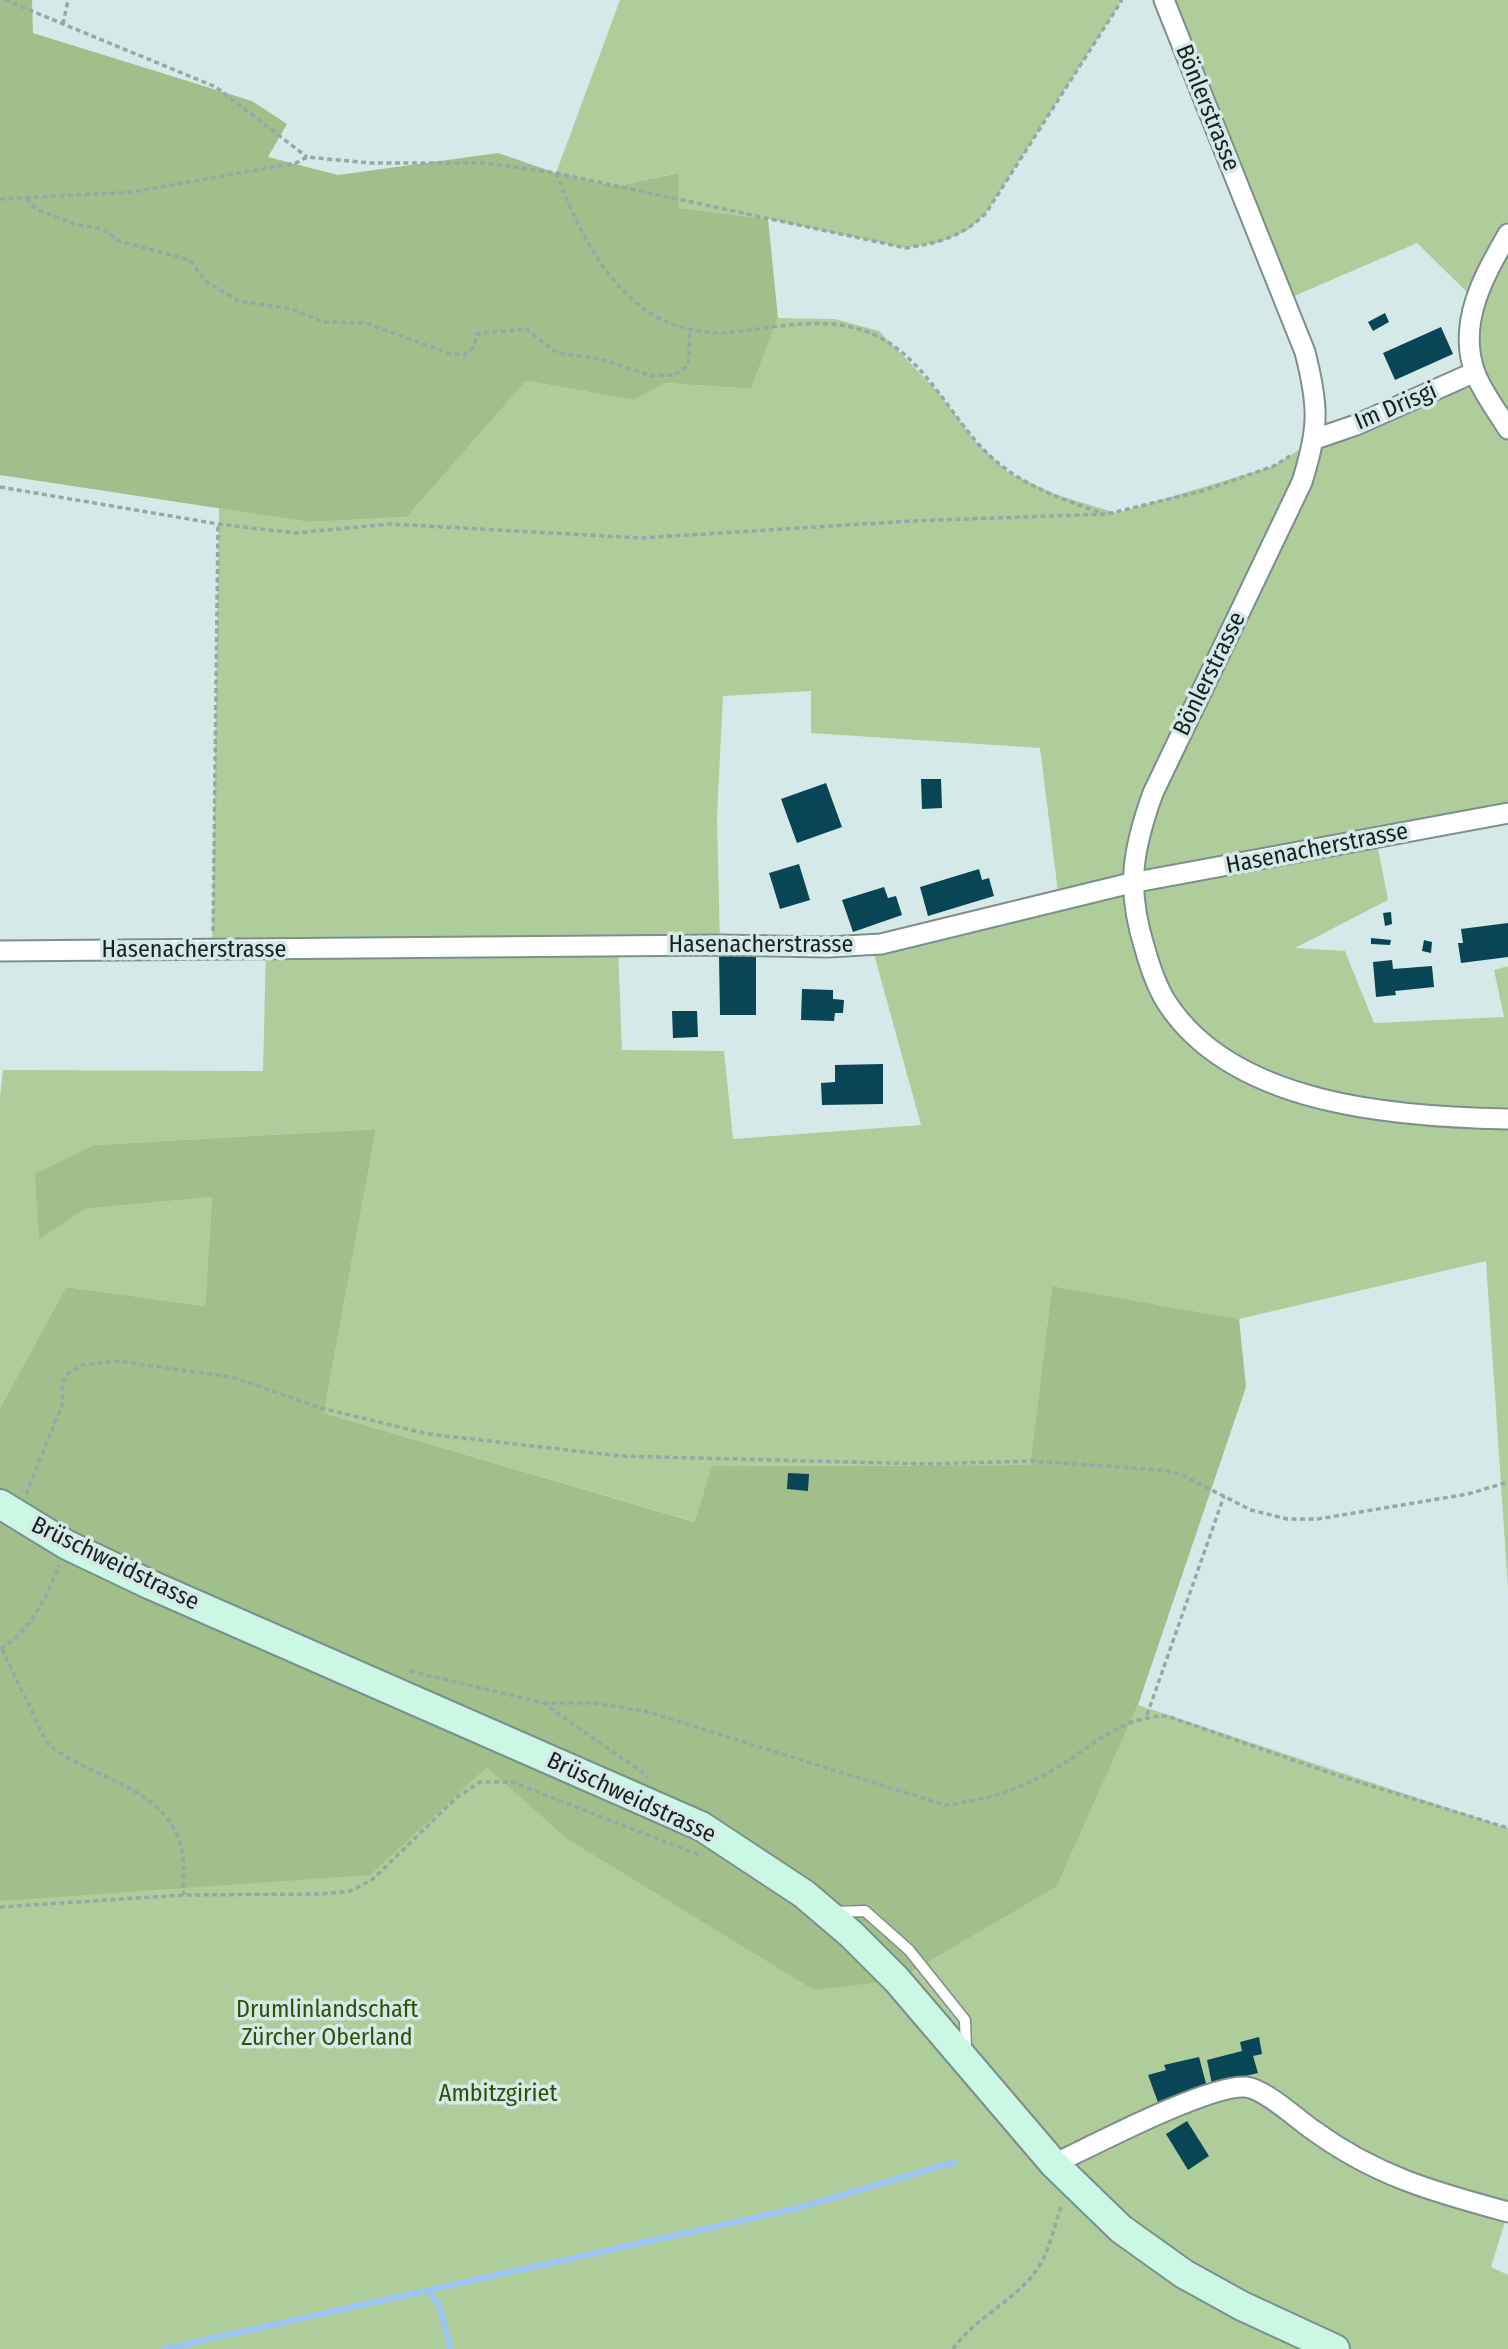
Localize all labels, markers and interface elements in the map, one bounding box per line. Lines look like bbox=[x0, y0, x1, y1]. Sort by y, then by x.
street label: Bönlerstrasse bbox=[1169, 41, 1245, 175]
street label: Im Drisgi bbox=[1351, 377, 1441, 437]
street label: Bönlerstrasse bbox=[1168, 607, 1252, 741]
street label: Hasenacherstrasse bbox=[1224, 817, 1410, 881]
street label: Hasenacherstrasse bbox=[669, 931, 853, 959]
street label: Hasenacherstrasse bbox=[102, 936, 286, 964]
street label: Brüschweidstrasse bbox=[26, 1511, 204, 1617]
street label: Brüschweidstrasse bbox=[542, 1746, 720, 1850]
park label: Drumlinlandschaft Zürcher Oberland bbox=[236, 1996, 418, 2052]
park label: Ambitzgiriet bbox=[439, 2080, 557, 2108]

